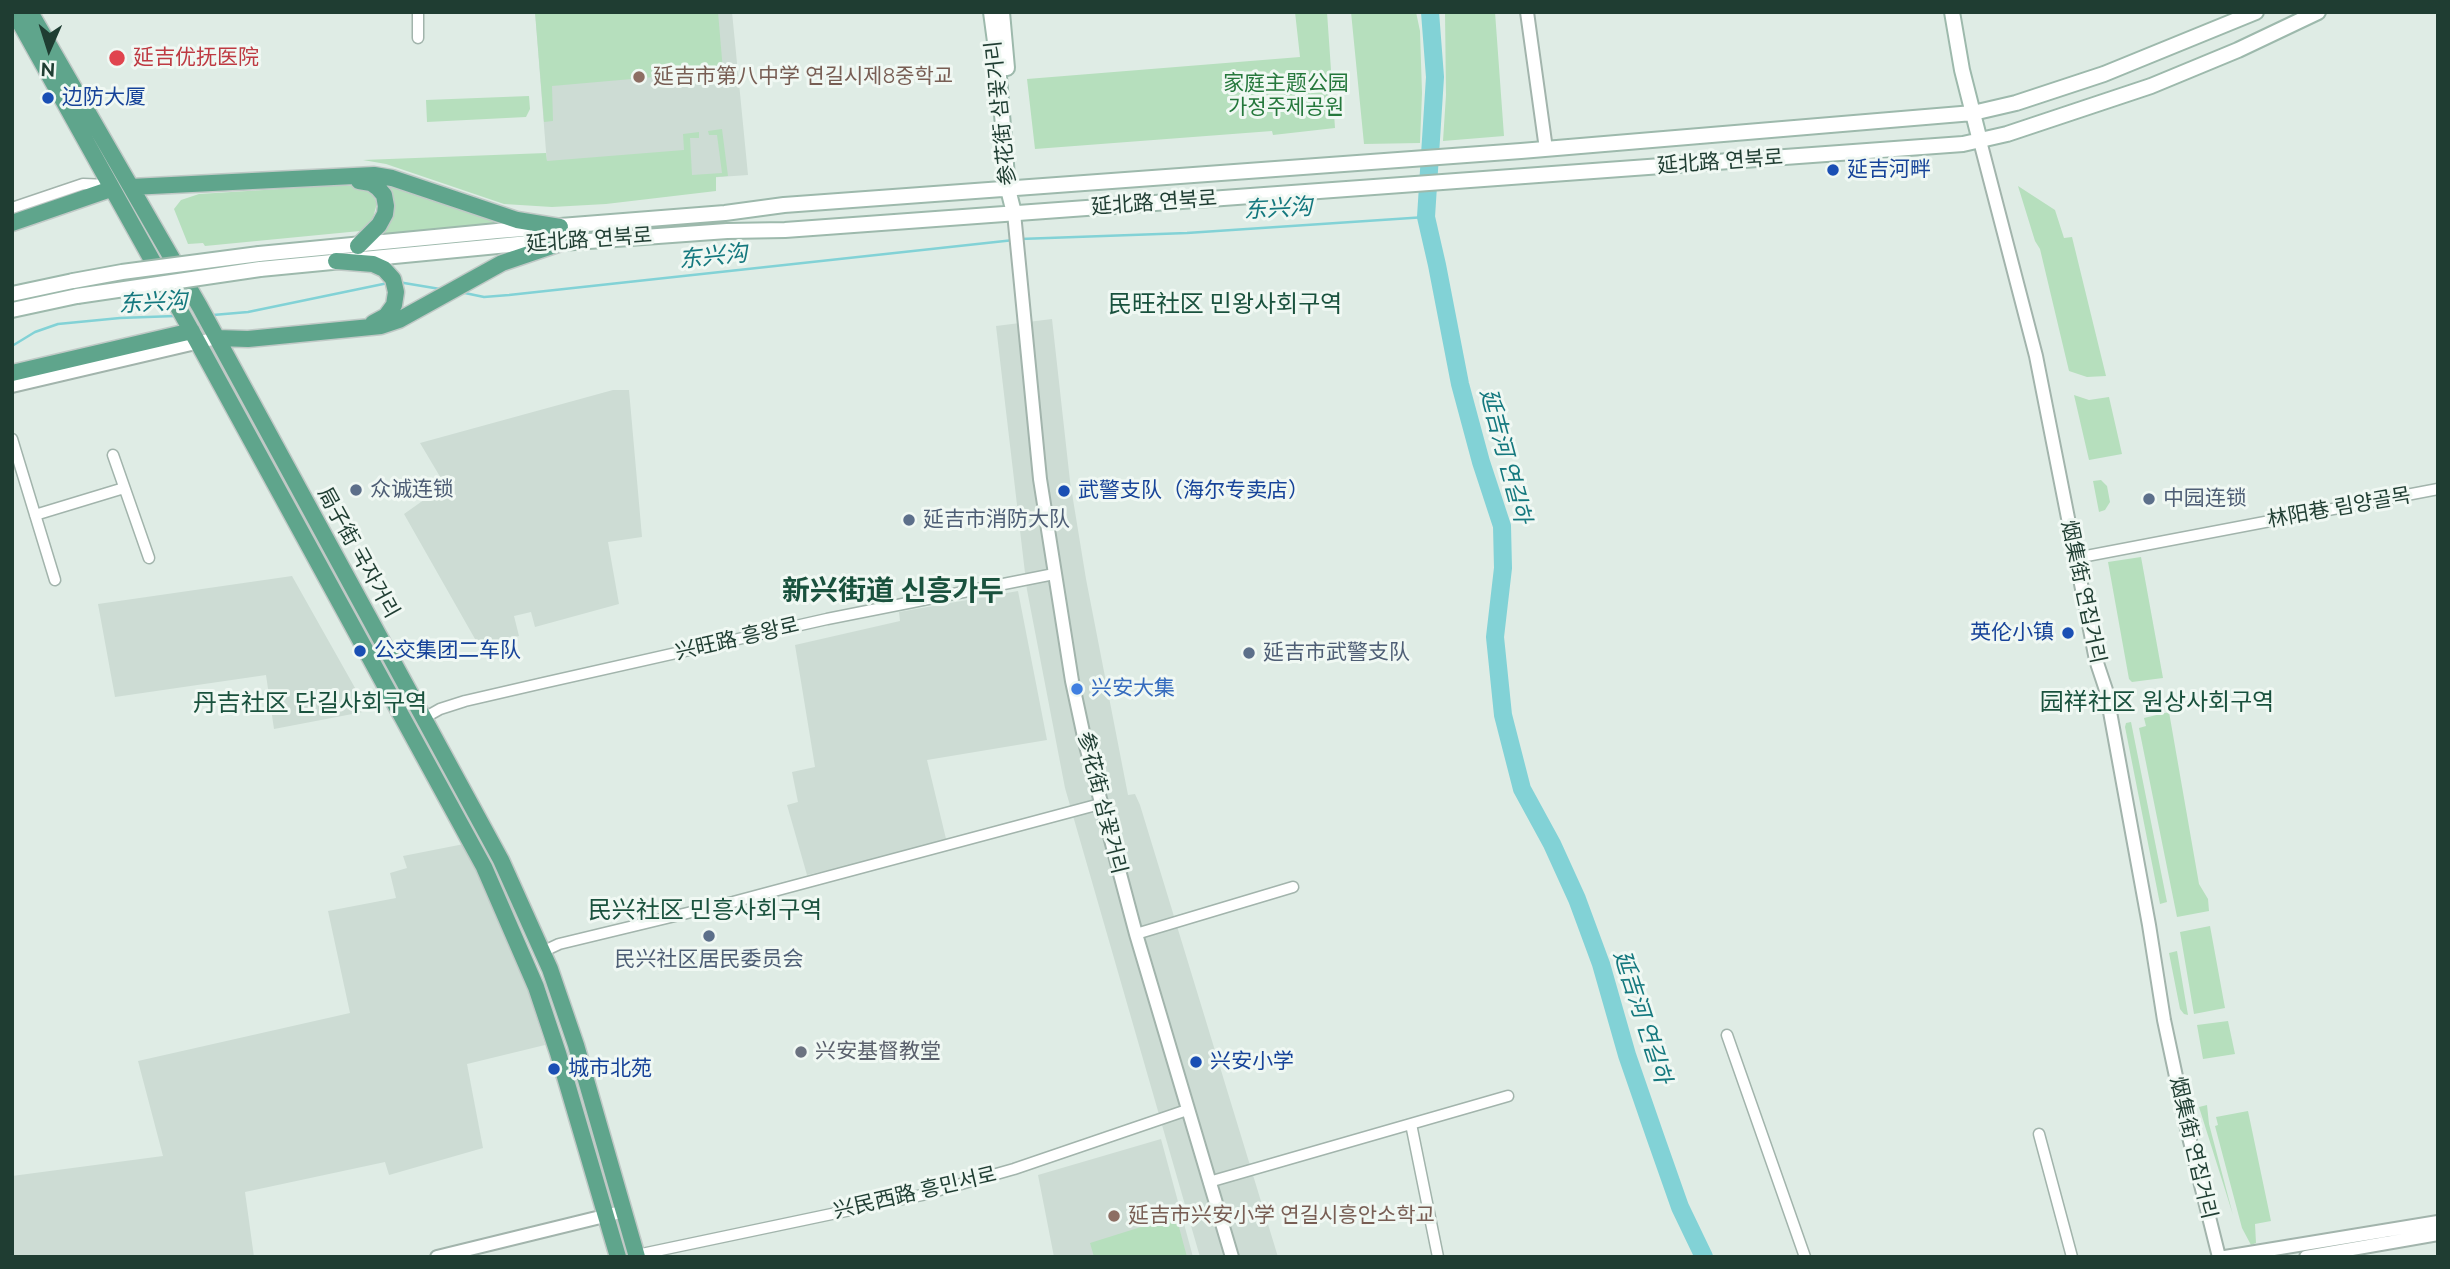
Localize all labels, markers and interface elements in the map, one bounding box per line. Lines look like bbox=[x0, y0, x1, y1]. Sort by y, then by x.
north arrow bbox=[14, 14, 84, 84]
street label: 参花街 삼꽃거리 bbox=[981, 39, 1021, 187]
place label: 延吉优抚医院 bbox=[133, 45, 259, 71]
marker: 延吉优抚医院 bbox=[107, 48, 127, 68]
text: N bbox=[40, 59, 56, 81]
place label: 延吉市第八中学 연길시제8중학교 bbox=[653, 64, 953, 90]
marker: 延吉市第八中学 연길시제8중학교 bbox=[631, 69, 647, 85]
park label: 家庭主题公园 가정주제공원 bbox=[1223, 71, 1349, 121]
place label: 边防大厦 bbox=[62, 85, 146, 111]
marker: 边防大厦 bbox=[40, 90, 56, 106]
street label: 延北路 연북로 bbox=[1656, 145, 1784, 179]
place label: 延吉河畔 bbox=[1847, 157, 1931, 183]
marker: 延吉河畔 bbox=[1825, 162, 1841, 178]
street label: 延北路 연북로 bbox=[1090, 186, 1218, 220]
water label: 东兴沟 bbox=[1243, 193, 1313, 225]
street label: 延北路 연북로 bbox=[525, 223, 653, 257]
water label: 东兴沟 bbox=[677, 240, 749, 274]
water label: 东兴沟 bbox=[118, 287, 188, 319]
district label: 民旺社区 민왕사회구역 bbox=[1108, 291, 1342, 319]
water label: 延吉河 연길하 bbox=[1474, 386, 1536, 526]
place label: 众诚连锁 bbox=[370, 477, 454, 503]
place label: 武警支队（海尔专卖店） bbox=[1078, 478, 1309, 504]
marker: 众诚连锁 bbox=[348, 482, 364, 498]
street label: 局子街 국자거리 bbox=[312, 483, 404, 623]
marker: 武警支队（海尔专卖店） bbox=[1056, 483, 1072, 499]
street label: 林阳巷 림양골목 bbox=[2265, 483, 2413, 533]
place label: 中园连锁 bbox=[2163, 486, 2247, 512]
marker: 中园连锁 bbox=[2141, 491, 2157, 507]
place label: 延吉市消防大队 bbox=[923, 507, 1070, 533]
marker: 延吉市消防大队 bbox=[901, 512, 917, 528]
street label: 烟集街 연집거리 bbox=[2056, 518, 2110, 666]
district label: 新兴街道 신흥가두 bbox=[782, 575, 1004, 609]
street label: 兴旺路 흥왕로 bbox=[673, 613, 801, 665]
place label: 英伦小镇 bbox=[1970, 620, 2054, 646]
marker: 英伦小镇 bbox=[2060, 625, 2076, 641]
place label: 公交集团二车队 bbox=[374, 638, 521, 664]
place label: 延吉市武警支队 bbox=[1263, 640, 1410, 666]
marker: 公交集团二车队 bbox=[352, 643, 368, 659]
marker: 延吉市武警支队 bbox=[1241, 645, 1257, 661]
place label: 兴安大集 bbox=[1091, 676, 1175, 702]
marker: 兴安大集 bbox=[1069, 681, 1085, 697]
district label: 园祥社区 원상사회구역 bbox=[2040, 689, 2274, 717]
district label: 丹吉社区 단길사회구역 bbox=[193, 690, 427, 718]
street label: 参花街 삼꽃거리 bbox=[1072, 729, 1132, 877]
district label: 民兴社区 민흥사회구역 bbox=[588, 897, 822, 925]
marker: 民兴社区居民委员会 bbox=[701, 928, 717, 944]
place label: 民兴社区居民委员会 bbox=[615, 947, 803, 973]
water label: 延吉河 연길하 bbox=[1608, 947, 1676, 1087]
place label: 兴安基督教堂 bbox=[815, 1039, 941, 1065]
marker: 兴安基督教堂 bbox=[793, 1044, 809, 1060]
place label: 兴安小学 bbox=[1210, 1049, 1294, 1075]
marker: 兴安小学 bbox=[1188, 1054, 1204, 1070]
place label: 城市北苑 bbox=[568, 1056, 652, 1082]
marker: 城市北苑 bbox=[546, 1061, 562, 1077]
street label: 烟集街 연집거리 bbox=[2164, 1074, 2222, 1222]
street label: 兴民西路 흥민서로 bbox=[831, 1162, 999, 1224]
place label: 延吉市兴安小学 연길시흥안소학교 bbox=[1128, 1203, 1435, 1229]
marker: 延吉市兴安小学 연길시흥안소학교 bbox=[1106, 1208, 1122, 1224]

